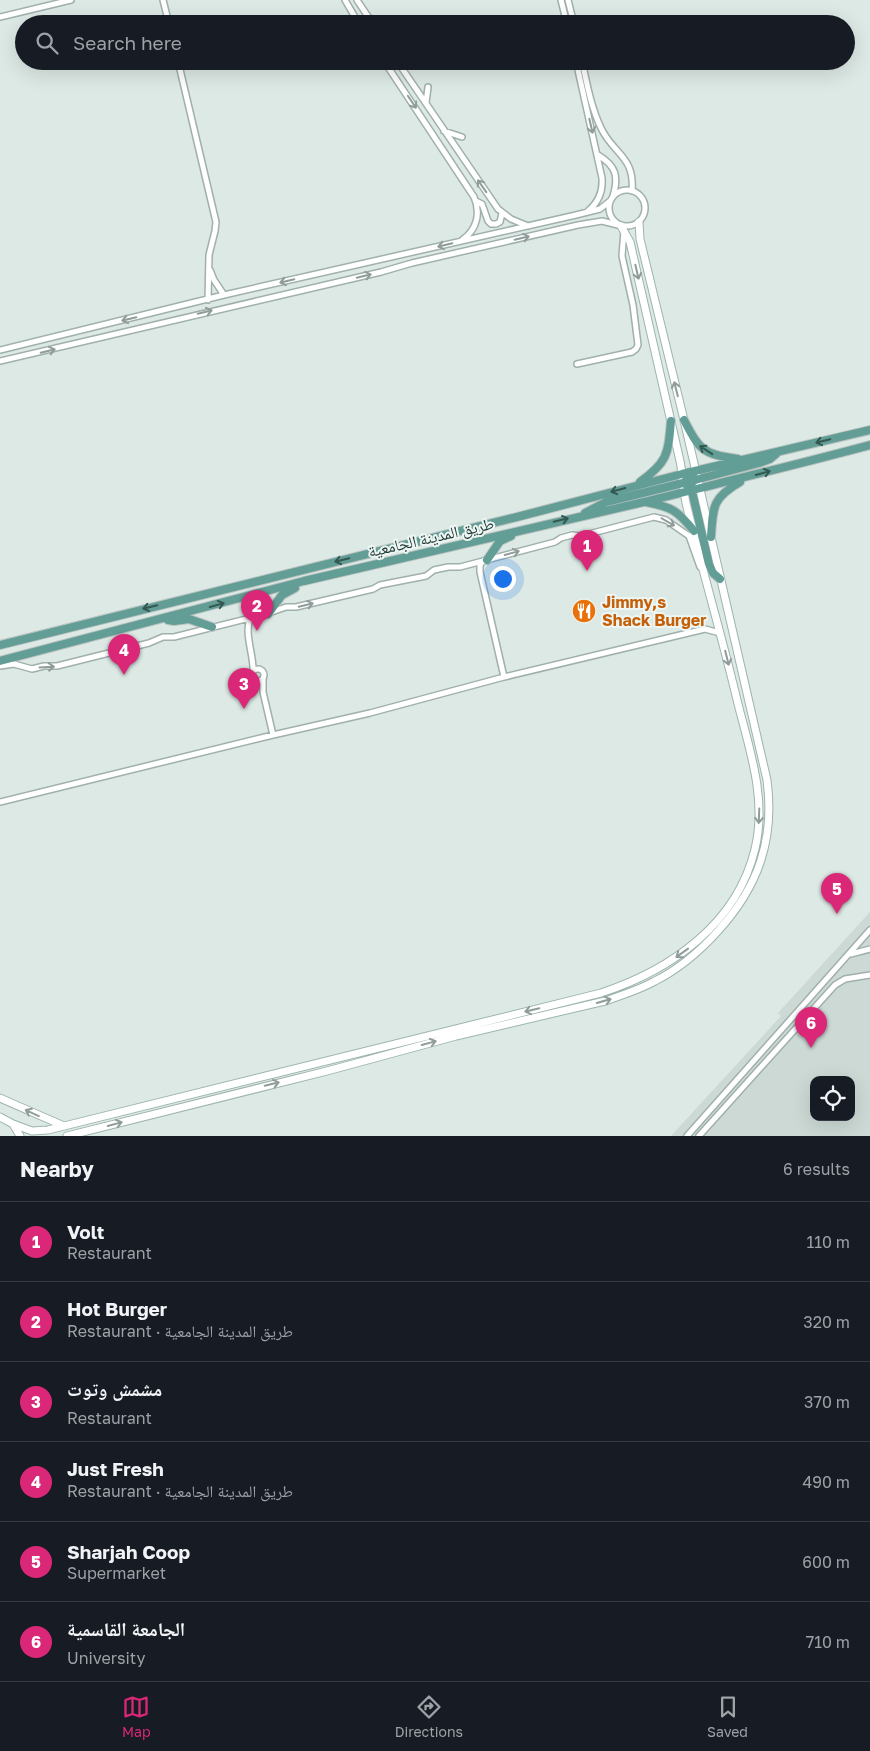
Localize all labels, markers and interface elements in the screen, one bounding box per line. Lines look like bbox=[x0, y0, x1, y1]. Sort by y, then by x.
search box bbox=[15, 15, 855, 70]
icon: search bbox=[33, 29, 61, 57]
text: Search here bbox=[73, 31, 182, 54]
one-way arrow bbox=[407, 94, 417, 108]
one-way arrow bbox=[587, 117, 596, 133]
one-way arrow bbox=[477, 179, 487, 193]
one-way arrow bbox=[513, 233, 529, 242]
one-way arrow bbox=[438, 240, 454, 250]
one-way arrow bbox=[633, 263, 642, 279]
one-way arrow bbox=[355, 271, 371, 280]
one-way arrow bbox=[279, 277, 295, 286]
one-way arrow bbox=[197, 307, 213, 316]
one-way arrow bbox=[121, 315, 137, 324]
one-way arrow bbox=[39, 345, 55, 355]
one-way arrow bbox=[671, 382, 681, 398]
one-way arrow bbox=[815, 437, 831, 446]
one-way arrow bbox=[699, 445, 713, 455]
one-way arrow bbox=[755, 468, 771, 477]
one-way arrow bbox=[610, 486, 626, 495]
street label: طريق المدينة الجامعية bbox=[366, 513, 496, 562]
one-way arrow bbox=[553, 515, 569, 524]
one-way arrow bbox=[660, 518, 675, 527]
pin: 1 bbox=[571, 530, 603, 571]
one-way arrow bbox=[504, 548, 520, 557]
one-way arrow bbox=[334, 556, 350, 565]
your location bbox=[490, 566, 516, 592]
pin: 2 bbox=[241, 590, 273, 631]
place label: Jimmy,s Shack Burger bbox=[602, 592, 706, 630]
restaurant icon: Jimmy,s Shack Burger bbox=[571, 598, 597, 624]
one-way arrow bbox=[208, 600, 224, 610]
one-way arrow bbox=[297, 600, 313, 609]
one-way arrow bbox=[142, 603, 158, 612]
pin: 4 bbox=[108, 634, 140, 675]
one-way arrow bbox=[723, 649, 732, 665]
one-way arrow bbox=[39, 663, 55, 672]
pin: 3 bbox=[228, 668, 260, 709]
one-way arrow bbox=[755, 808, 764, 824]
pin: 5 bbox=[821, 873, 853, 914]
one-way arrow bbox=[675, 948, 689, 958]
one-way arrow bbox=[596, 995, 612, 1005]
one-way arrow bbox=[524, 1006, 540, 1015]
pin: 6 bbox=[795, 1007, 827, 1048]
one-way arrow bbox=[421, 1038, 437, 1048]
map controls bbox=[810, 1076, 855, 1121]
button: locate bbox=[810, 1076, 855, 1121]
one-way arrow bbox=[264, 1079, 280, 1088]
one-way arrow bbox=[25, 1107, 40, 1117]
one-way arrow bbox=[106, 1119, 122, 1128]
text: Nearby bbox=[20, 1156, 94, 1182]
text: 6 results bbox=[783, 1159, 850, 1179]
text: Volt bbox=[67, 1220, 104, 1243]
text: 1 bbox=[32, 1232, 40, 1252]
text: 110 m bbox=[806, 1232, 850, 1252]
text: Restaurant bbox=[67, 1243, 152, 1263]
text: Hot Burger bbox=[67, 1297, 167, 1320]
text: 2 bbox=[31, 1312, 41, 1332]
text: 320 m bbox=[803, 1312, 850, 1332]
text: Restaurant · طريق المدينة الجامعية bbox=[67, 1321, 293, 1341]
text: مشمش وتوت bbox=[67, 1377, 162, 1400]
text: 3 bbox=[31, 1392, 41, 1412]
text: 370 m bbox=[804, 1392, 850, 1412]
text: Restaurant bbox=[67, 1408, 152, 1428]
text: Just Fresh bbox=[67, 1457, 164, 1480]
text: 4 bbox=[31, 1472, 41, 1492]
text: 490 m bbox=[802, 1472, 850, 1492]
text: Restaurant · طريق المدينة الجامعية bbox=[67, 1481, 293, 1501]
text: Sharjah Coop bbox=[67, 1540, 190, 1563]
text: 5 bbox=[31, 1552, 41, 1572]
text: 600 m bbox=[802, 1552, 850, 1572]
text: Supermarket bbox=[67, 1563, 166, 1583]
text: الجامعة القاسمية bbox=[67, 1617, 185, 1640]
text: 6 bbox=[31, 1632, 41, 1652]
text: 710 m bbox=[806, 1632, 850, 1652]
text: University bbox=[67, 1648, 145, 1668]
tab: Map bbox=[122, 1693, 151, 1740]
tab: Directions bbox=[395, 1693, 463, 1740]
tab: Saved bbox=[707, 1693, 748, 1740]

